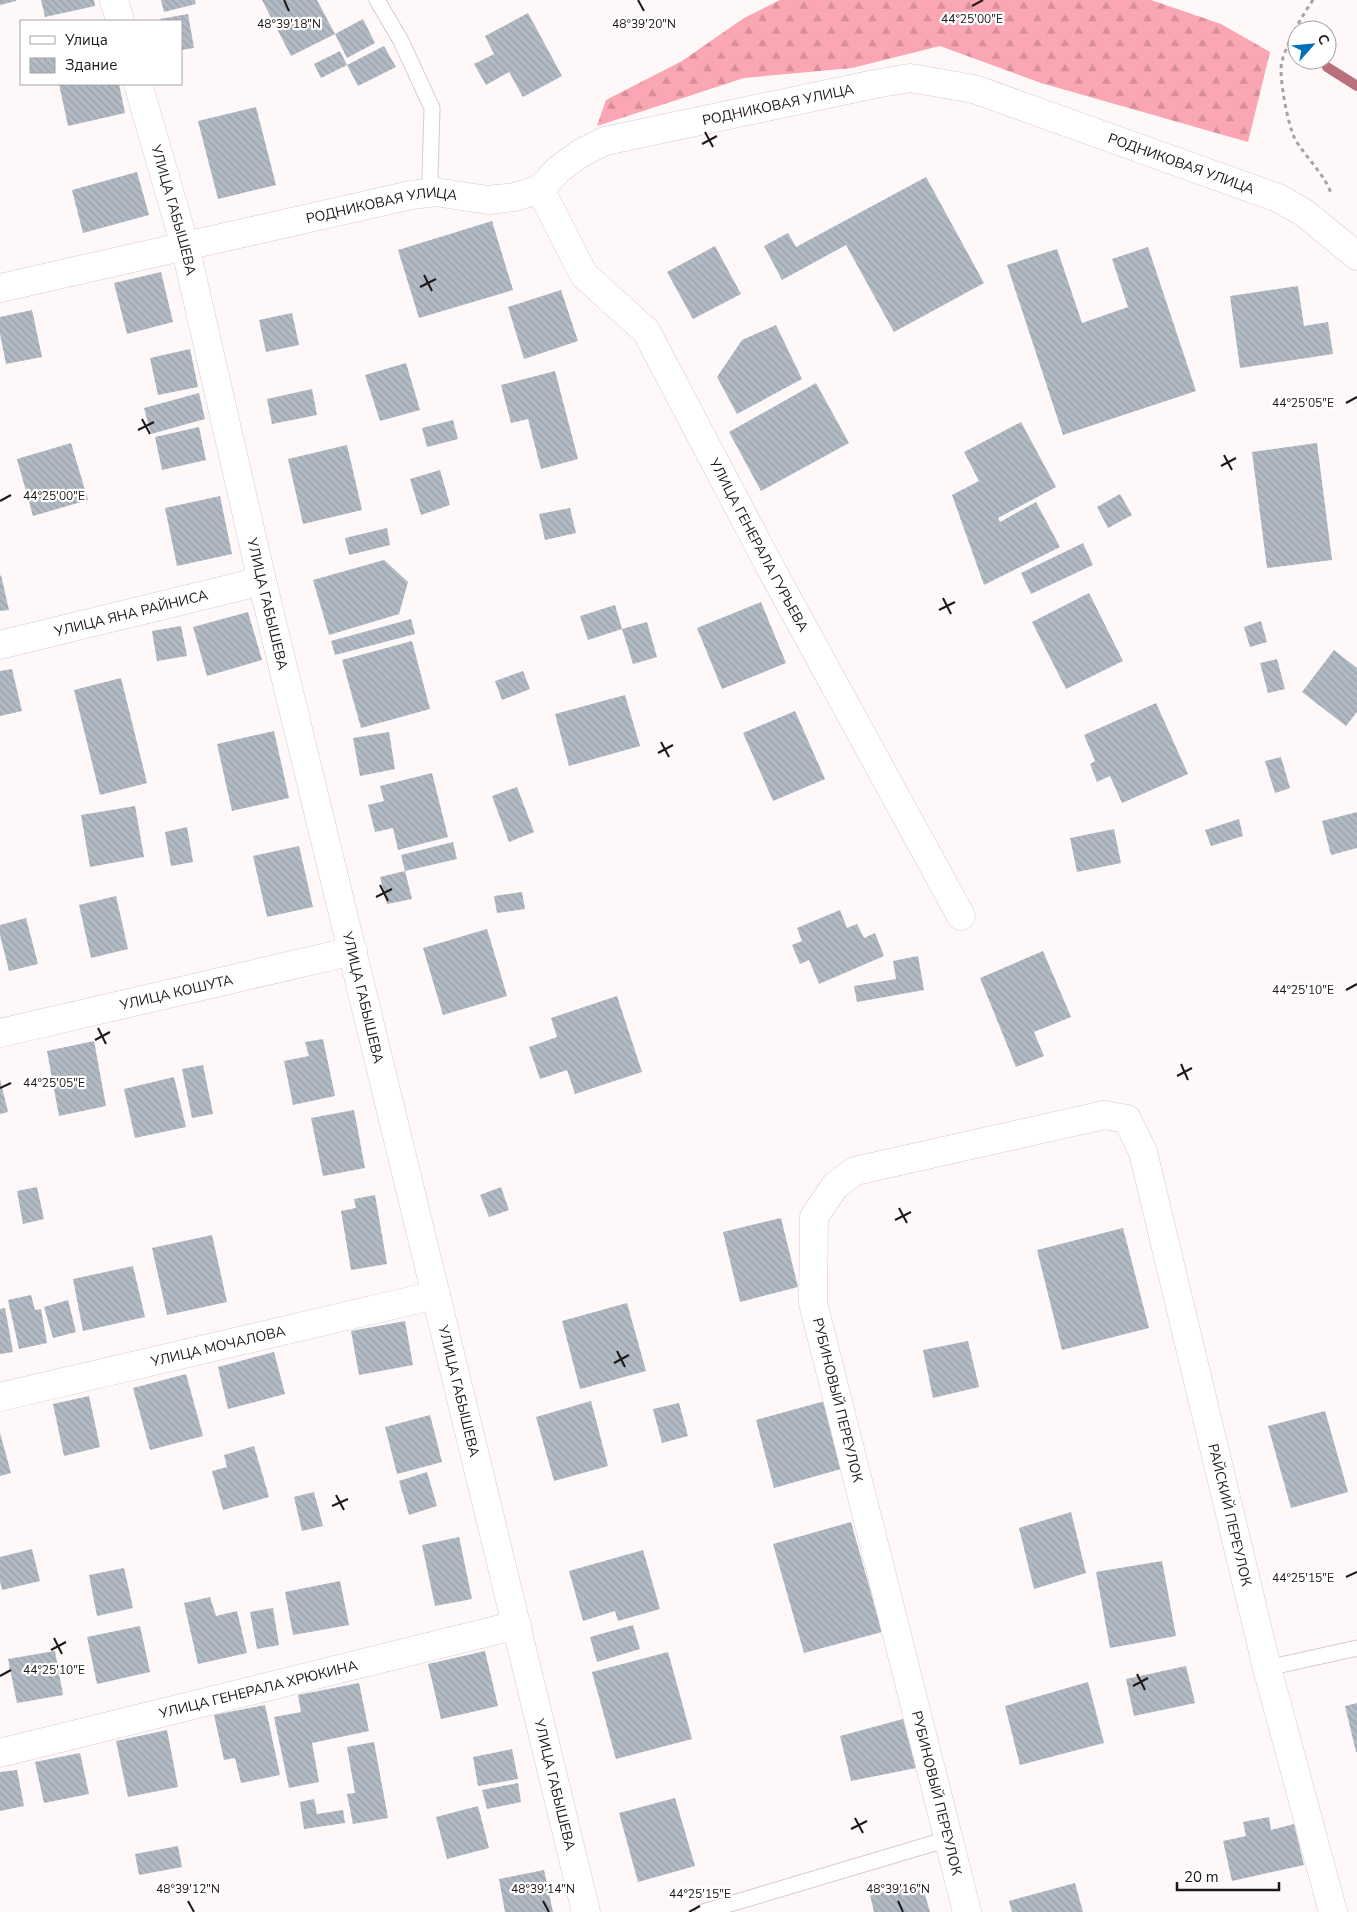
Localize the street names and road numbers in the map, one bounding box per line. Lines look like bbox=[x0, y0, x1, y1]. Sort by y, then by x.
street label: РОДНИКОВАЯ УЛИЦА bbox=[701, 80, 856, 130]
street label: РОДНИКОВАЯ УЛИЦА bbox=[1105, 129, 1257, 199]
street label: УЛИЦА ГАБЫШЕВА bbox=[146, 142, 200, 277]
street label: РОДНИКОВАЯ УЛИЦА bbox=[304, 183, 459, 228]
street label: УЛИЦА ГЕНЕРАЛА ГУРЬЕВА bbox=[704, 454, 813, 635]
street label: УЛИЦА ГАБЫШЕВА bbox=[242, 535, 292, 672]
street label: УЛИЦА ЯНА РАЙНИСА bbox=[52, 586, 210, 642]
street label: УЛИЦА ГАБЫШЕВА bbox=[337, 929, 388, 1065]
street label: УЛИЦА КОШУТА bbox=[117, 970, 235, 1015]
street label: РУБИНОВЫЙ ПЕРЕУЛОК bbox=[808, 1316, 867, 1484]
street label: УЛИЦА МОЧАЛОВА bbox=[148, 1322, 287, 1372]
street label: УЛИЦА ГАБЫШЕВА bbox=[433, 1322, 484, 1459]
street label: РАЙСКИЙ ПЕРЕУЛОК bbox=[1203, 1442, 1256, 1588]
street label: УЛИЦА ГЕНЕРАЛА ХРЮКИНА bbox=[156, 1656, 360, 1724]
street label: РУБИНОВЫЙ ПЕРЕУЛОК bbox=[907, 1709, 966, 1877]
street label: УЛИЦА ГАБЫШЕВА bbox=[529, 1716, 580, 1852]

